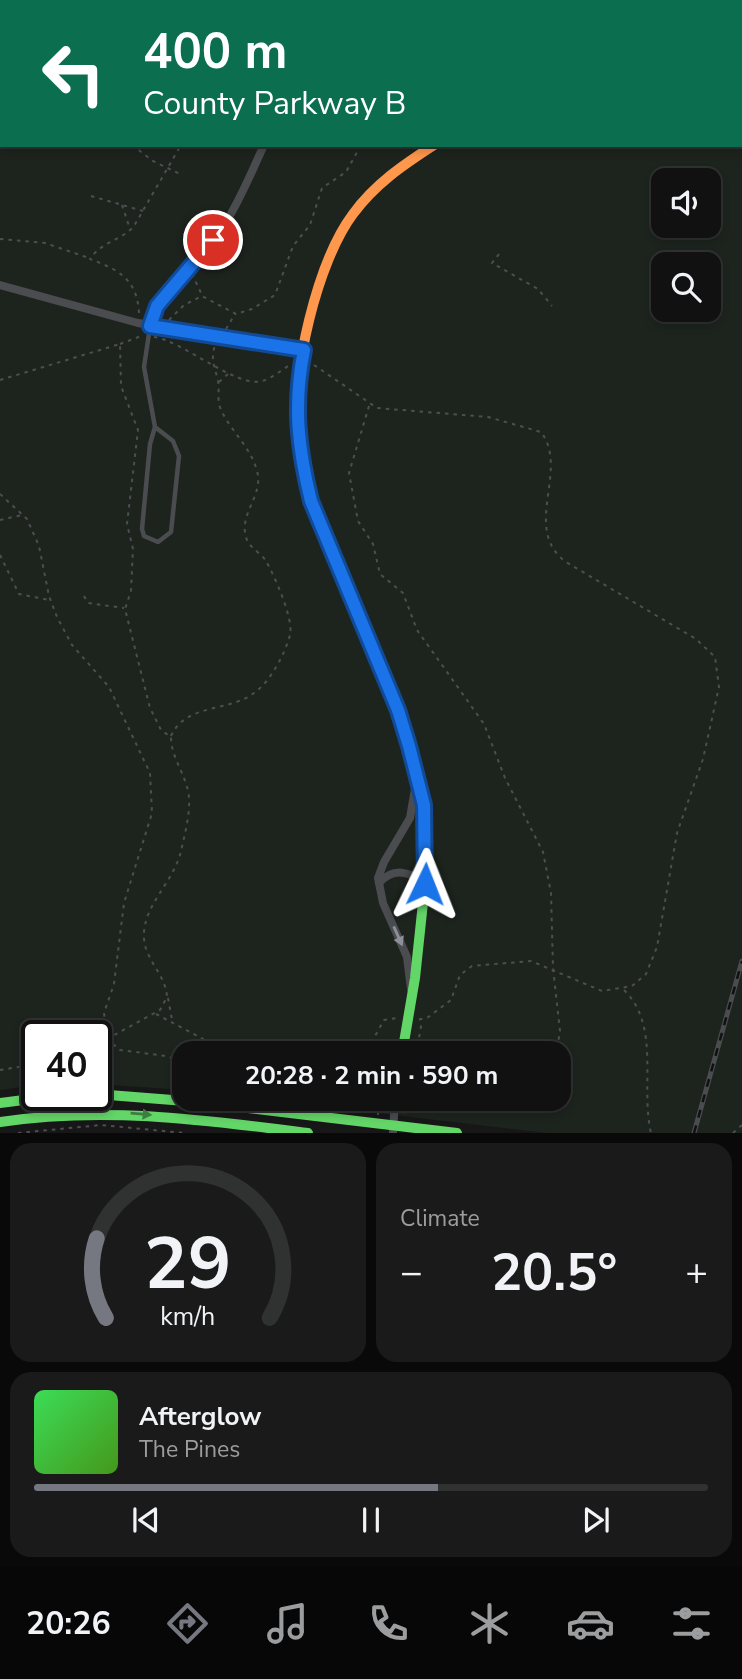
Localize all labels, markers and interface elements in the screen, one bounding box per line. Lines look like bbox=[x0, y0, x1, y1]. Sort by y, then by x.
text: 400 m bbox=[143, 18, 287, 85]
icon: left bbox=[28, 28, 119, 119]
text: County Parkway B bbox=[143, 82, 407, 125]
map controls bbox=[651, 168, 721, 322]
button: sound bbox=[651, 168, 721, 238]
pin bbox=[183, 210, 243, 270]
icon: arrive bbox=[194, 221, 232, 259]
button: search bbox=[651, 252, 721, 322]
position arrow bbox=[388, 847, 462, 921]
one-way arrow bbox=[393, 926, 404, 946]
speed limit sign: 40 bbox=[21, 1020, 112, 1111]
text: 20:28 · 2 min · 590 m bbox=[245, 1058, 498, 1093]
one-way arrow bbox=[130, 1109, 152, 1120]
text: Climate bbox=[400, 1203, 480, 1234]
text: 29 bbox=[144, 1215, 232, 1315]
text: 20.5° bbox=[491, 1237, 617, 1308]
text: − bbox=[400, 1247, 423, 1298]
text: + bbox=[685, 1247, 708, 1298]
text: km/h bbox=[160, 1300, 216, 1334]
text: Afterglow bbox=[139, 1399, 262, 1434]
text: The Pines bbox=[139, 1434, 240, 1465]
icon: previous bbox=[127, 1501, 165, 1539]
icon: pause bbox=[352, 1501, 390, 1539]
icon: next bbox=[577, 1501, 615, 1539]
icon: directions bbox=[163, 1599, 212, 1648]
icon: music bbox=[263, 1599, 312, 1648]
icon: phone bbox=[364, 1599, 413, 1648]
icon: climate bbox=[465, 1599, 514, 1648]
icon: car bbox=[566, 1599, 615, 1648]
icon: filters bbox=[667, 1599, 716, 1648]
text: 20:26 bbox=[26, 1602, 111, 1645]

